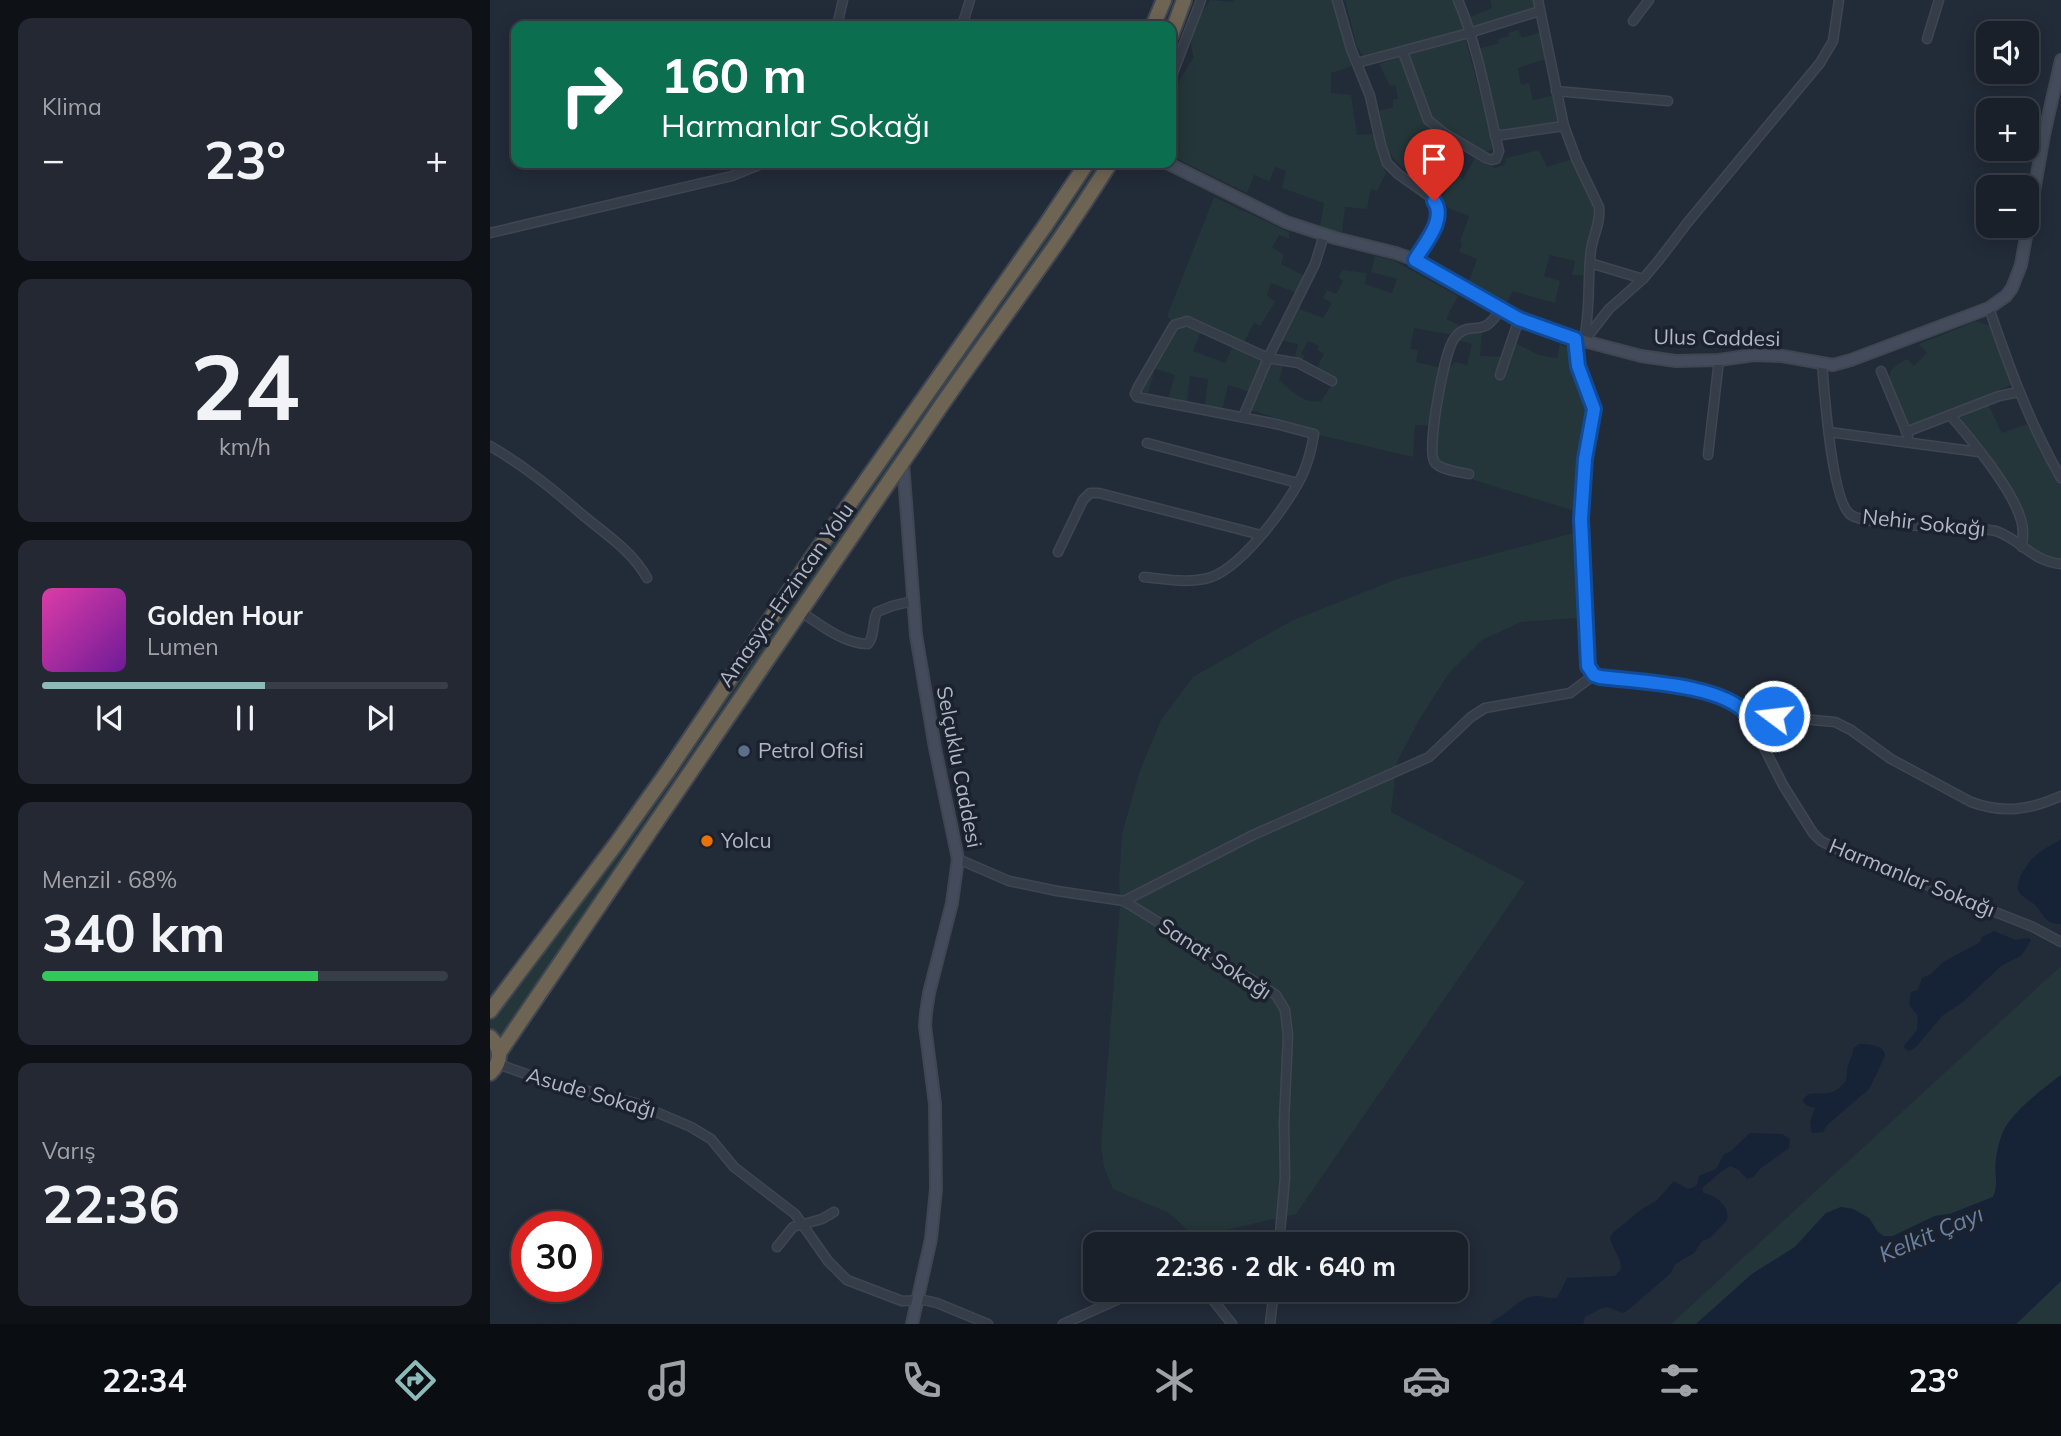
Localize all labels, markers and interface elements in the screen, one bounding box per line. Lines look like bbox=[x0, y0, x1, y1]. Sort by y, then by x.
map controls bbox=[1976, 21, 2039, 238]
button: sound bbox=[1976, 21, 2039, 84]
text: 160 m bbox=[661, 44, 807, 105]
icon: right bbox=[546, 49, 637, 140]
text: Klima bbox=[42, 92, 102, 121]
button: + bbox=[1976, 98, 2039, 161]
text: Harmanlar Sokağı bbox=[661, 105, 930, 145]
text: 23° bbox=[204, 127, 286, 192]
pin bbox=[1404, 129, 1464, 201]
text: − bbox=[42, 135, 65, 183]
text: + bbox=[425, 135, 448, 183]
icon: arrive bbox=[1415, 140, 1453, 178]
button: − bbox=[1976, 175, 2039, 238]
street label: Ulus Caddesi bbox=[1653, 323, 1781, 351]
text: 24 bbox=[190, 329, 300, 443]
text: km/h bbox=[219, 432, 271, 461]
street label: Amasya-Erzincan Yolu bbox=[712, 498, 858, 691]
street label: Nehir Sokağı bbox=[1861, 503, 1987, 541]
text: Golden Hour bbox=[147, 599, 303, 632]
text: Lumen bbox=[147, 632, 219, 661]
position arrow bbox=[1737, 679, 1811, 753]
street label: Selçuklu Caddesi bbox=[932, 684, 988, 850]
icon: previous bbox=[91, 699, 129, 737]
icon: pause bbox=[226, 699, 264, 737]
icon: next bbox=[361, 699, 399, 737]
place label: Petrol Ofisi bbox=[758, 737, 864, 763]
marker: Petrol Ofisi bbox=[736, 743, 752, 759]
place label: Yolcu bbox=[720, 827, 772, 853]
street label: Harmanlar Sokağı bbox=[1826, 832, 1999, 922]
marker: Yolcu bbox=[699, 833, 715, 849]
text: Menzil · 68% bbox=[42, 865, 177, 894]
text: 340 km bbox=[42, 900, 225, 965]
street label: Sanat Sokağı bbox=[1154, 912, 1277, 1004]
street label: Asude Sokağı bbox=[524, 1061, 659, 1123]
text: Varış bbox=[42, 1136, 96, 1165]
text: 22:36 bbox=[42, 1171, 180, 1236]
water label: Kelkit Çayı bbox=[1874, 1199, 1987, 1268]
speed limit sign: 30 bbox=[511, 1211, 602, 1302]
text: 22:36 · 2 dk · 640 m bbox=[1155, 1250, 1396, 1283]
icon: directions bbox=[391, 1356, 440, 1405]
icon: music bbox=[644, 1356, 693, 1405]
icon: phone bbox=[897, 1356, 946, 1405]
icon: climate bbox=[1150, 1356, 1199, 1405]
icon: car bbox=[1402, 1356, 1451, 1405]
icon: filters bbox=[1655, 1356, 1704, 1405]
text: 22:34 bbox=[102, 1360, 187, 1400]
text: 23° bbox=[1908, 1360, 1959, 1400]

